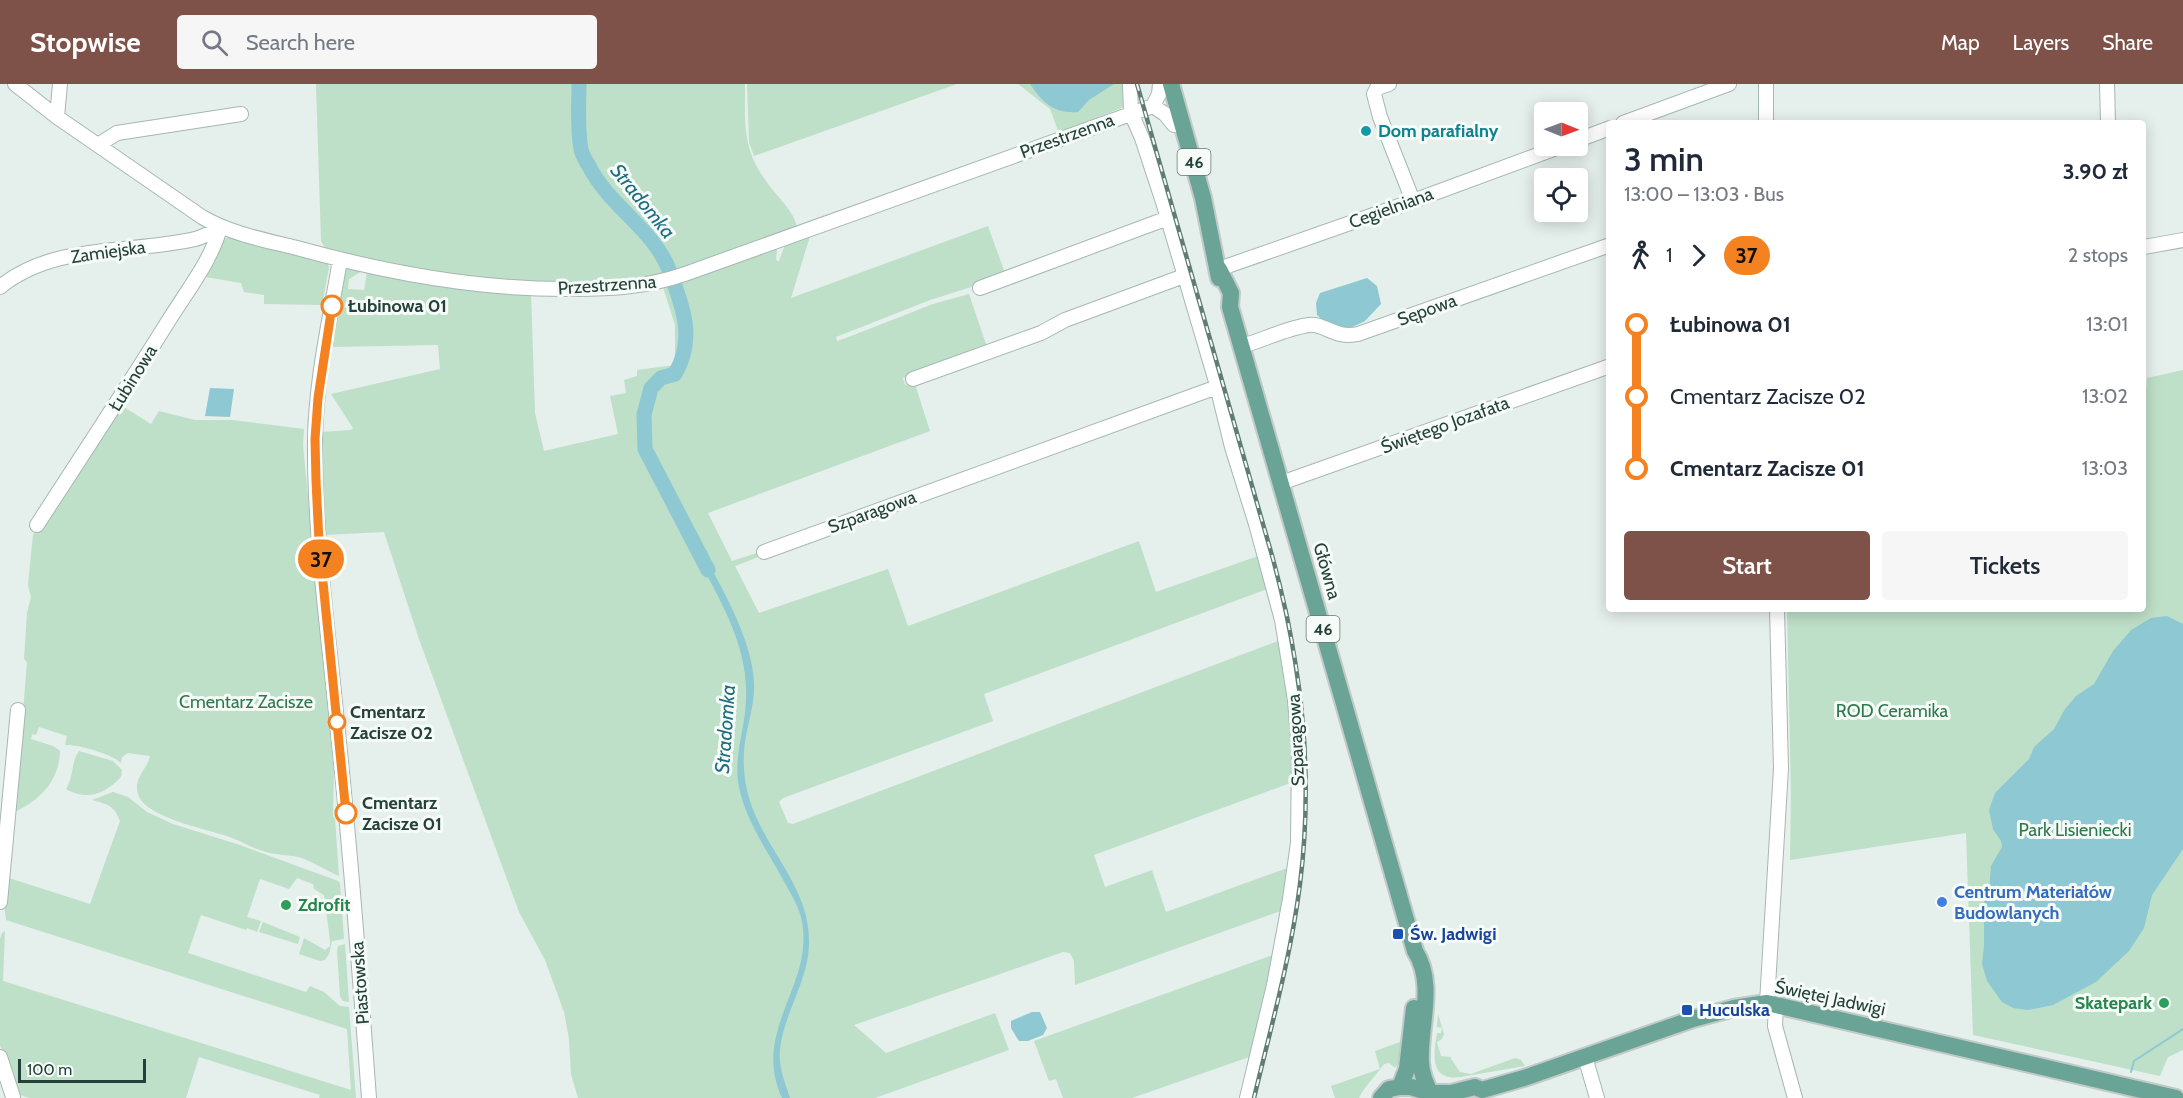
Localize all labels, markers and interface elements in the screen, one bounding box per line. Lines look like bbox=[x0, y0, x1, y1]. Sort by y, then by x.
search box bbox=[177, 15, 597, 69]
text: Stopwise bbox=[30, 25, 141, 59]
icon: search bbox=[198, 26, 231, 59]
text: Search here bbox=[246, 29, 355, 56]
text: Map bbox=[1941, 30, 1980, 55]
text: Layers bbox=[2013, 30, 2069, 55]
text: Share bbox=[2102, 30, 2153, 55]
north arrow bbox=[1534, 102, 1588, 156]
map controls bbox=[1534, 102, 1588, 222]
street label: Przestrzenna bbox=[1017, 109, 1118, 163]
place label: Dom parafialny bbox=[1378, 120, 1499, 142]
marker: Dom parafialny bbox=[1359, 124, 1373, 138]
text: 3 min bbox=[1624, 139, 1704, 179]
road number: 46 bbox=[1178, 149, 1210, 175]
text: 3.90 zł bbox=[2063, 158, 2128, 185]
water label: Stradomka bbox=[606, 159, 680, 243]
button: locate bbox=[1534, 168, 1588, 222]
text: 13:00 – 13:03 · Bus bbox=[1624, 182, 1784, 206]
street label: Cegielniana bbox=[1346, 183, 1436, 233]
street label: Zamiejska bbox=[69, 236, 147, 268]
icon: walk bbox=[1624, 239, 1657, 272]
icon: forward bbox=[1682, 239, 1715, 272]
text: 1 bbox=[1666, 243, 1673, 267]
text: 37 bbox=[1736, 243, 1758, 268]
text: 2 stops bbox=[2068, 243, 2128, 267]
street label: Przestrzenna bbox=[557, 271, 657, 299]
street label: Sępowa bbox=[1394, 289, 1460, 331]
marker: Łubinowa 01 bbox=[321, 295, 343, 317]
place label: Łubinowa 01 bbox=[348, 295, 447, 317]
text: Łubinowa 01 bbox=[1670, 311, 1791, 338]
text: 13:01 bbox=[2086, 312, 2128, 336]
street label: Łubinowa bbox=[104, 341, 162, 415]
text: Cmentarz Zacisze 02 bbox=[1670, 383, 1866, 410]
text: 13:02 bbox=[2082, 384, 2128, 408]
street label: Świętego Jozafata bbox=[1378, 391, 1512, 458]
text: Cmentarz Zacisze 01 bbox=[1670, 455, 1865, 482]
text: 13:03 bbox=[2082, 456, 2128, 480]
street label: Szparagowa bbox=[825, 486, 919, 538]
button: Start bbox=[1624, 531, 1870, 600]
button: Tickets bbox=[1882, 531, 2128, 600]
line badge: 37 bbox=[294, 540, 348, 578]
street label: Główna bbox=[1308, 540, 1346, 602]
text: 37 bbox=[310, 547, 332, 572]
road number: 46 bbox=[1306, 616, 1340, 642]
water label: Stradomka bbox=[710, 684, 740, 774]
park label: Cmentarz Zacisze bbox=[179, 691, 313, 713]
street label: Szparagowa bbox=[1283, 693, 1309, 787]
park label: ROD Ceramika bbox=[1836, 700, 1949, 722]
place label: Cmentarz Zacisze 02 bbox=[350, 701, 433, 744]
marker: Cmentarz Zacisze 02 bbox=[328, 713, 346, 731]
place label: Cmentarz Zacisze 01 bbox=[362, 792, 442, 835]
marker: Cmentarz Zacisze 01 bbox=[335, 802, 357, 824]
park label: Park Lisieniecki bbox=[2019, 819, 2131, 841]
place label: Centrum Materiałów Budowlanych bbox=[1954, 881, 2112, 924]
place label: Zdrofit bbox=[298, 894, 351, 916]
marker: Centrum Materiałów Budowlanych bbox=[1935, 895, 1949, 909]
marker: Zdrofit bbox=[279, 898, 293, 912]
place label: Św. Jadwigi bbox=[1410, 923, 1497, 945]
marker: Św. Jadwigi bbox=[1391, 927, 1405, 941]
street label: Piastowska bbox=[346, 940, 374, 1025]
street label: Świętej Jadwigi bbox=[1773, 976, 1887, 1020]
place label: Skatepark bbox=[2075, 992, 2152, 1014]
marker: Skatepark bbox=[2157, 996, 2171, 1010]
place label: Huculska bbox=[1699, 999, 1770, 1021]
marker: Huculska bbox=[1680, 1003, 1694, 1017]
scale bar bbox=[18, 1056, 146, 1084]
text: 100 m bbox=[27, 1060, 72, 1079]

